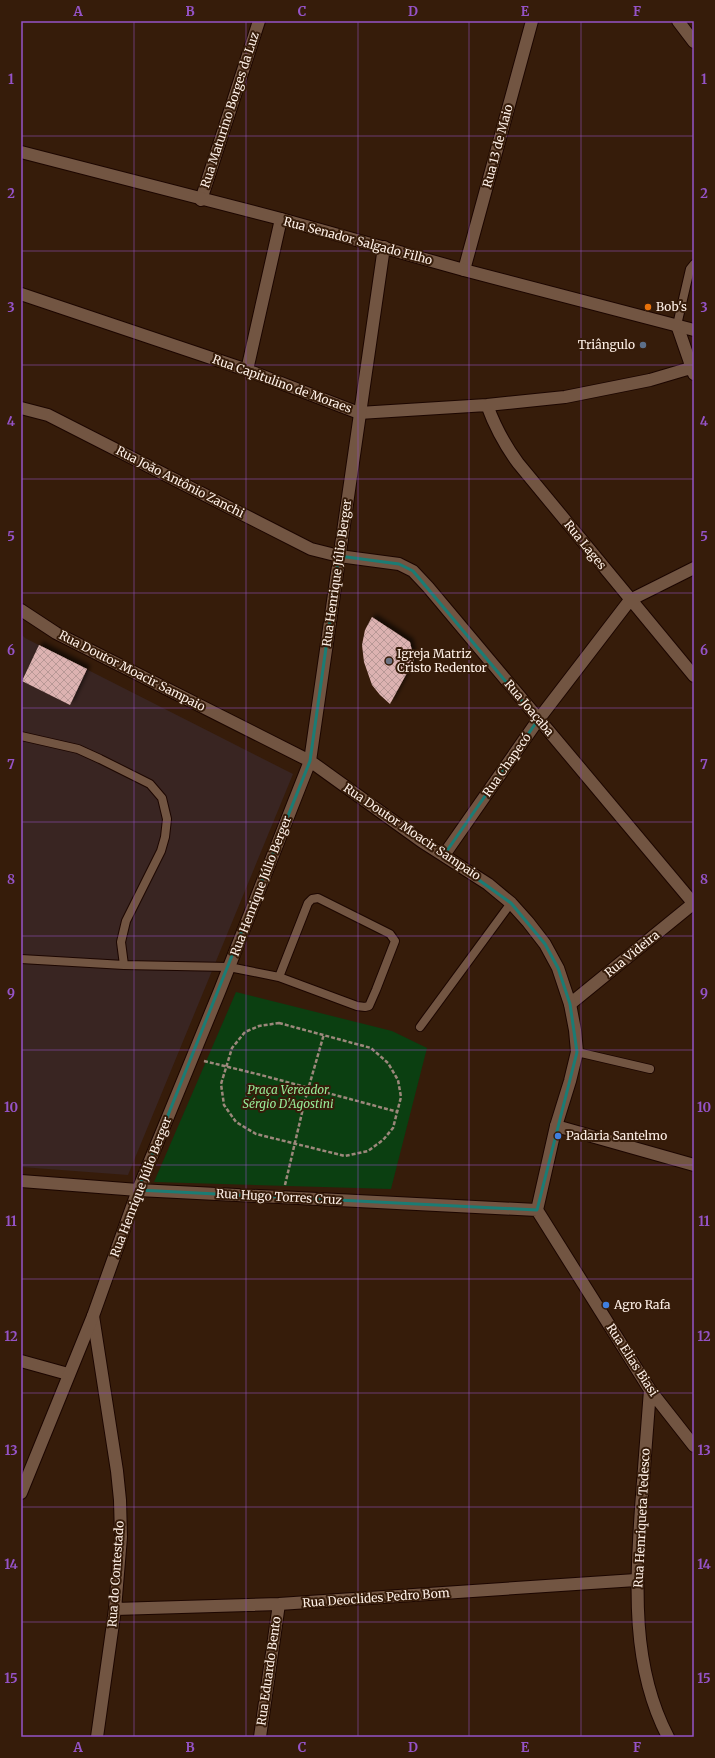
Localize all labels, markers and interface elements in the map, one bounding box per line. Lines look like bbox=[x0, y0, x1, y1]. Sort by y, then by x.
text: A bbox=[72, 3, 83, 20]
text: B bbox=[185, 3, 195, 20]
text: C bbox=[298, 3, 307, 20]
text: D bbox=[408, 3, 418, 20]
text: E bbox=[521, 3, 530, 20]
text: F bbox=[633, 3, 641, 20]
street label: Rua Maturino Borges da Luz bbox=[197, 30, 262, 190]
text: 1 bbox=[8, 71, 14, 88]
text: 1 bbox=[701, 71, 707, 88]
street label: Rua 13 de Maio bbox=[479, 103, 516, 189]
text: 2 bbox=[7, 185, 15, 202]
text: 2 bbox=[700, 185, 708, 202]
street label: Rua Senador Salgado Filho bbox=[282, 213, 434, 268]
text: 3 bbox=[7, 299, 15, 316]
place label: Bob's bbox=[656, 299, 687, 314]
text: 3 bbox=[700, 299, 708, 316]
marker: Bob's bbox=[643, 302, 653, 312]
place label: Triângulo bbox=[578, 337, 635, 352]
marker: Triângulo bbox=[638, 340, 648, 350]
street label: Rua Capitulino de Moraes bbox=[211, 351, 354, 416]
text: 4 bbox=[7, 413, 16, 430]
text: 4 bbox=[700, 413, 709, 430]
street label: Rua João Antônio Zanchi bbox=[114, 443, 247, 520]
street label: Rua Henrique Júlio Berger bbox=[319, 498, 354, 648]
street label: Rua Lages bbox=[561, 517, 610, 572]
text: 5 bbox=[7, 528, 15, 545]
text: 5 bbox=[700, 528, 708, 545]
street label: Rua Doutor Moacir Sampaio bbox=[57, 627, 208, 714]
text: 6 bbox=[7, 642, 15, 659]
text: 6 bbox=[700, 642, 708, 659]
place label: Igreja Matriz Cristo Redentor bbox=[397, 646, 488, 675]
marker: Igreja Matriz Cristo Redentor bbox=[384, 656, 394, 666]
street label: Rua Joaçaba bbox=[501, 676, 558, 739]
street label: Rua Chapecó bbox=[479, 730, 534, 799]
text: 7 bbox=[7, 756, 15, 773]
text: 7 bbox=[700, 756, 708, 773]
street label: Rua Doutor Moacir Sampaio bbox=[341, 780, 484, 883]
street label: Rua Henrique Júlio Berger bbox=[227, 813, 294, 958]
text: 8 bbox=[7, 871, 15, 888]
text: 8 bbox=[700, 871, 708, 888]
street label: Rua Videira bbox=[601, 927, 662, 980]
text: 9 bbox=[7, 985, 15, 1002]
text: 9 bbox=[700, 985, 708, 1002]
park label: Praça Vereador Sérgio D'Agostini bbox=[243, 1082, 334, 1111]
text: 10 bbox=[4, 1099, 18, 1116]
text: 10 bbox=[697, 1099, 711, 1116]
street label: Rua Henrique Júlio Berger bbox=[107, 1114, 174, 1259]
place label: Padaria Santelmo bbox=[566, 1128, 667, 1143]
marker: Padaria Santelmo bbox=[553, 1131, 563, 1141]
street label: Rua Hugo Torres Cruz bbox=[216, 1186, 343, 1207]
text: 11 bbox=[5, 1213, 17, 1230]
text: 11 bbox=[698, 1213, 710, 1230]
place label: Agro Rafa bbox=[613, 1297, 671, 1312]
marker: Agro Rafa bbox=[601, 1300, 611, 1310]
street label: Rua Elias Biasi bbox=[603, 1321, 662, 1399]
text: 12 bbox=[4, 1328, 18, 1345]
text: 12 bbox=[697, 1328, 711, 1345]
text: 13 bbox=[4, 1442, 18, 1459]
text: 13 bbox=[697, 1442, 711, 1459]
street label: Rua Henriqueta Tedesco bbox=[630, 1448, 653, 1588]
street label: Rua do Contestado bbox=[104, 1520, 127, 1628]
text: 14 bbox=[4, 1556, 19, 1573]
text: 14 bbox=[697, 1556, 712, 1573]
street label: Rua Deoclides Pedro Bom bbox=[302, 1585, 450, 1610]
street label: Rua Eduardo Bento bbox=[253, 1615, 284, 1726]
text: 15 bbox=[4, 1670, 18, 1687]
text: 15 bbox=[697, 1670, 711, 1687]
text: A bbox=[72, 1739, 83, 1756]
text: B bbox=[185, 1739, 195, 1756]
text: C bbox=[298, 1739, 307, 1756]
text: D bbox=[408, 1739, 418, 1756]
text: E bbox=[521, 1739, 530, 1756]
text: F bbox=[633, 1739, 641, 1756]

